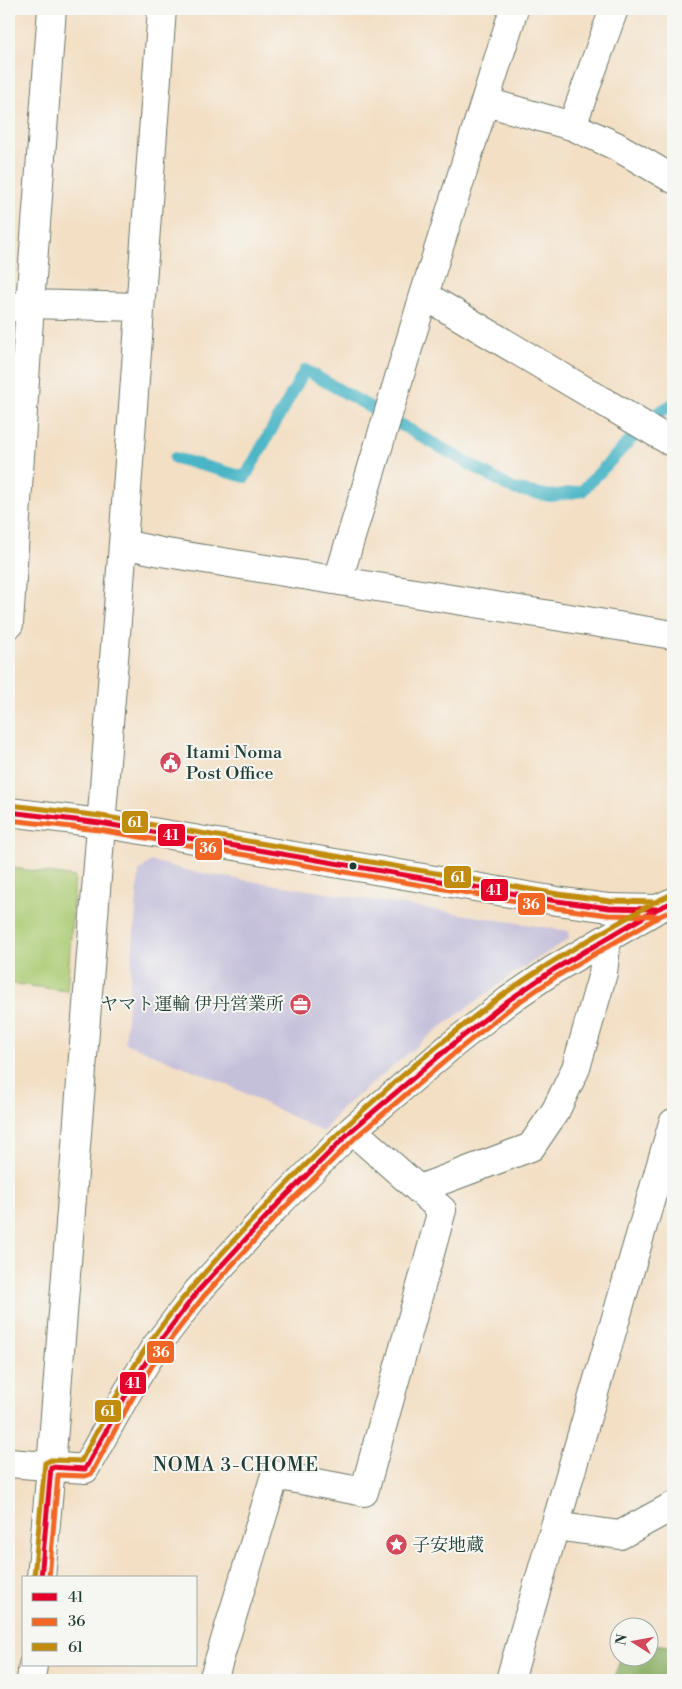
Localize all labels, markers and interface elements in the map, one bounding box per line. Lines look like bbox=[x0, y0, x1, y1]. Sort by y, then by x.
place label: Itami Noma Post Office bbox=[186, 741, 283, 785]
public building icon: Itami Noma Post Office bbox=[158, 750, 182, 774]
line badge: 61 bbox=[121, 810, 149, 834]
text: 61 bbox=[127, 814, 143, 832]
line badge: 41 bbox=[157, 823, 186, 847]
text: 41 bbox=[163, 827, 179, 845]
line badge: 36 bbox=[194, 837, 223, 861]
text: 36 bbox=[199, 840, 217, 858]
unlabelled marker bbox=[348, 861, 358, 871]
line badge: 61 bbox=[443, 865, 472, 889]
text: 61 bbox=[450, 869, 466, 887]
line badge: 41 bbox=[480, 878, 509, 902]
text: 41 bbox=[486, 882, 502, 900]
line badge: 36 bbox=[517, 892, 546, 916]
text: 36 bbox=[522, 896, 540, 914]
office icon: ヤマト運輸 伊丹営業所 bbox=[288, 992, 312, 1016]
place label: ヤマト運輸 伊丹営業所 bbox=[100, 993, 284, 1016]
line badge: 36 bbox=[146, 1340, 175, 1364]
text: 36 bbox=[152, 1344, 170, 1362]
line badge: 41 bbox=[119, 1371, 147, 1395]
text: 41 bbox=[125, 1375, 141, 1393]
line badge: 61 bbox=[94, 1399, 122, 1423]
text: 61 bbox=[100, 1403, 116, 1421]
district label: NOMA 3-CHOME bbox=[153, 1453, 319, 1477]
place icon: 子安地蔵 bbox=[384, 1533, 408, 1557]
place label: 子安地蔵 bbox=[412, 1534, 484, 1557]
legend bbox=[22, 1576, 198, 1666]
text: 41 bbox=[68, 1588, 84, 1607]
text: 36 bbox=[68, 1612, 85, 1631]
north arrow bbox=[610, 1616, 660, 1666]
text: N bbox=[612, 1633, 632, 1647]
text: 61 bbox=[68, 1638, 84, 1657]

